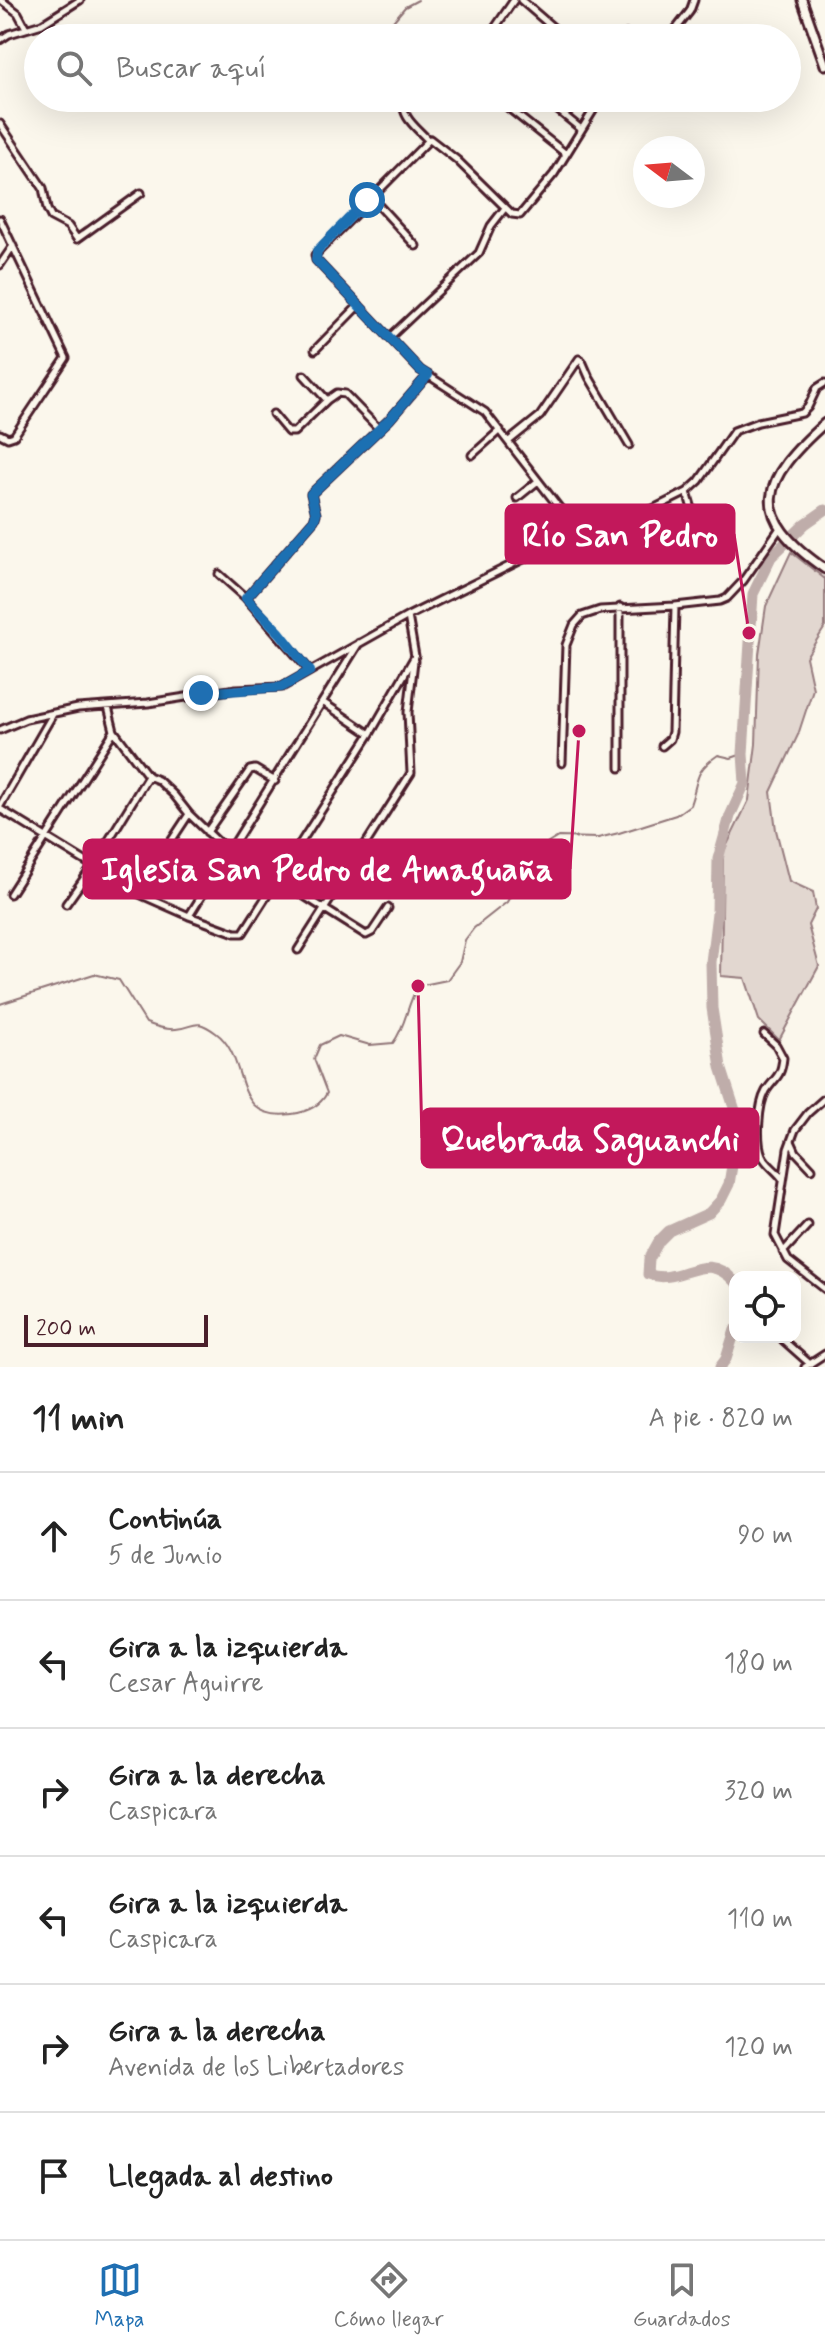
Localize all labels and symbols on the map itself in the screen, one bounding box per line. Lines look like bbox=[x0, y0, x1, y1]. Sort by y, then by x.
north arrow bbox=[633, 136, 705, 208]
route start bbox=[349, 182, 385, 218]
callout: Río San Pedro bbox=[506, 505, 734, 563]
text: Río San Pedro bbox=[522, 514, 718, 559]
route end bbox=[183, 675, 219, 711]
callout: Iglesia San Pedro de Amaguaña bbox=[84, 840, 570, 898]
text: Iglesia San Pedro de Amaguaña bbox=[101, 848, 553, 897]
callout: Quebrada Saguanchi bbox=[422, 1109, 758, 1167]
text: Quebrada Saguanchi bbox=[441, 1118, 740, 1166]
scale bar bbox=[24, 1311, 208, 1347]

